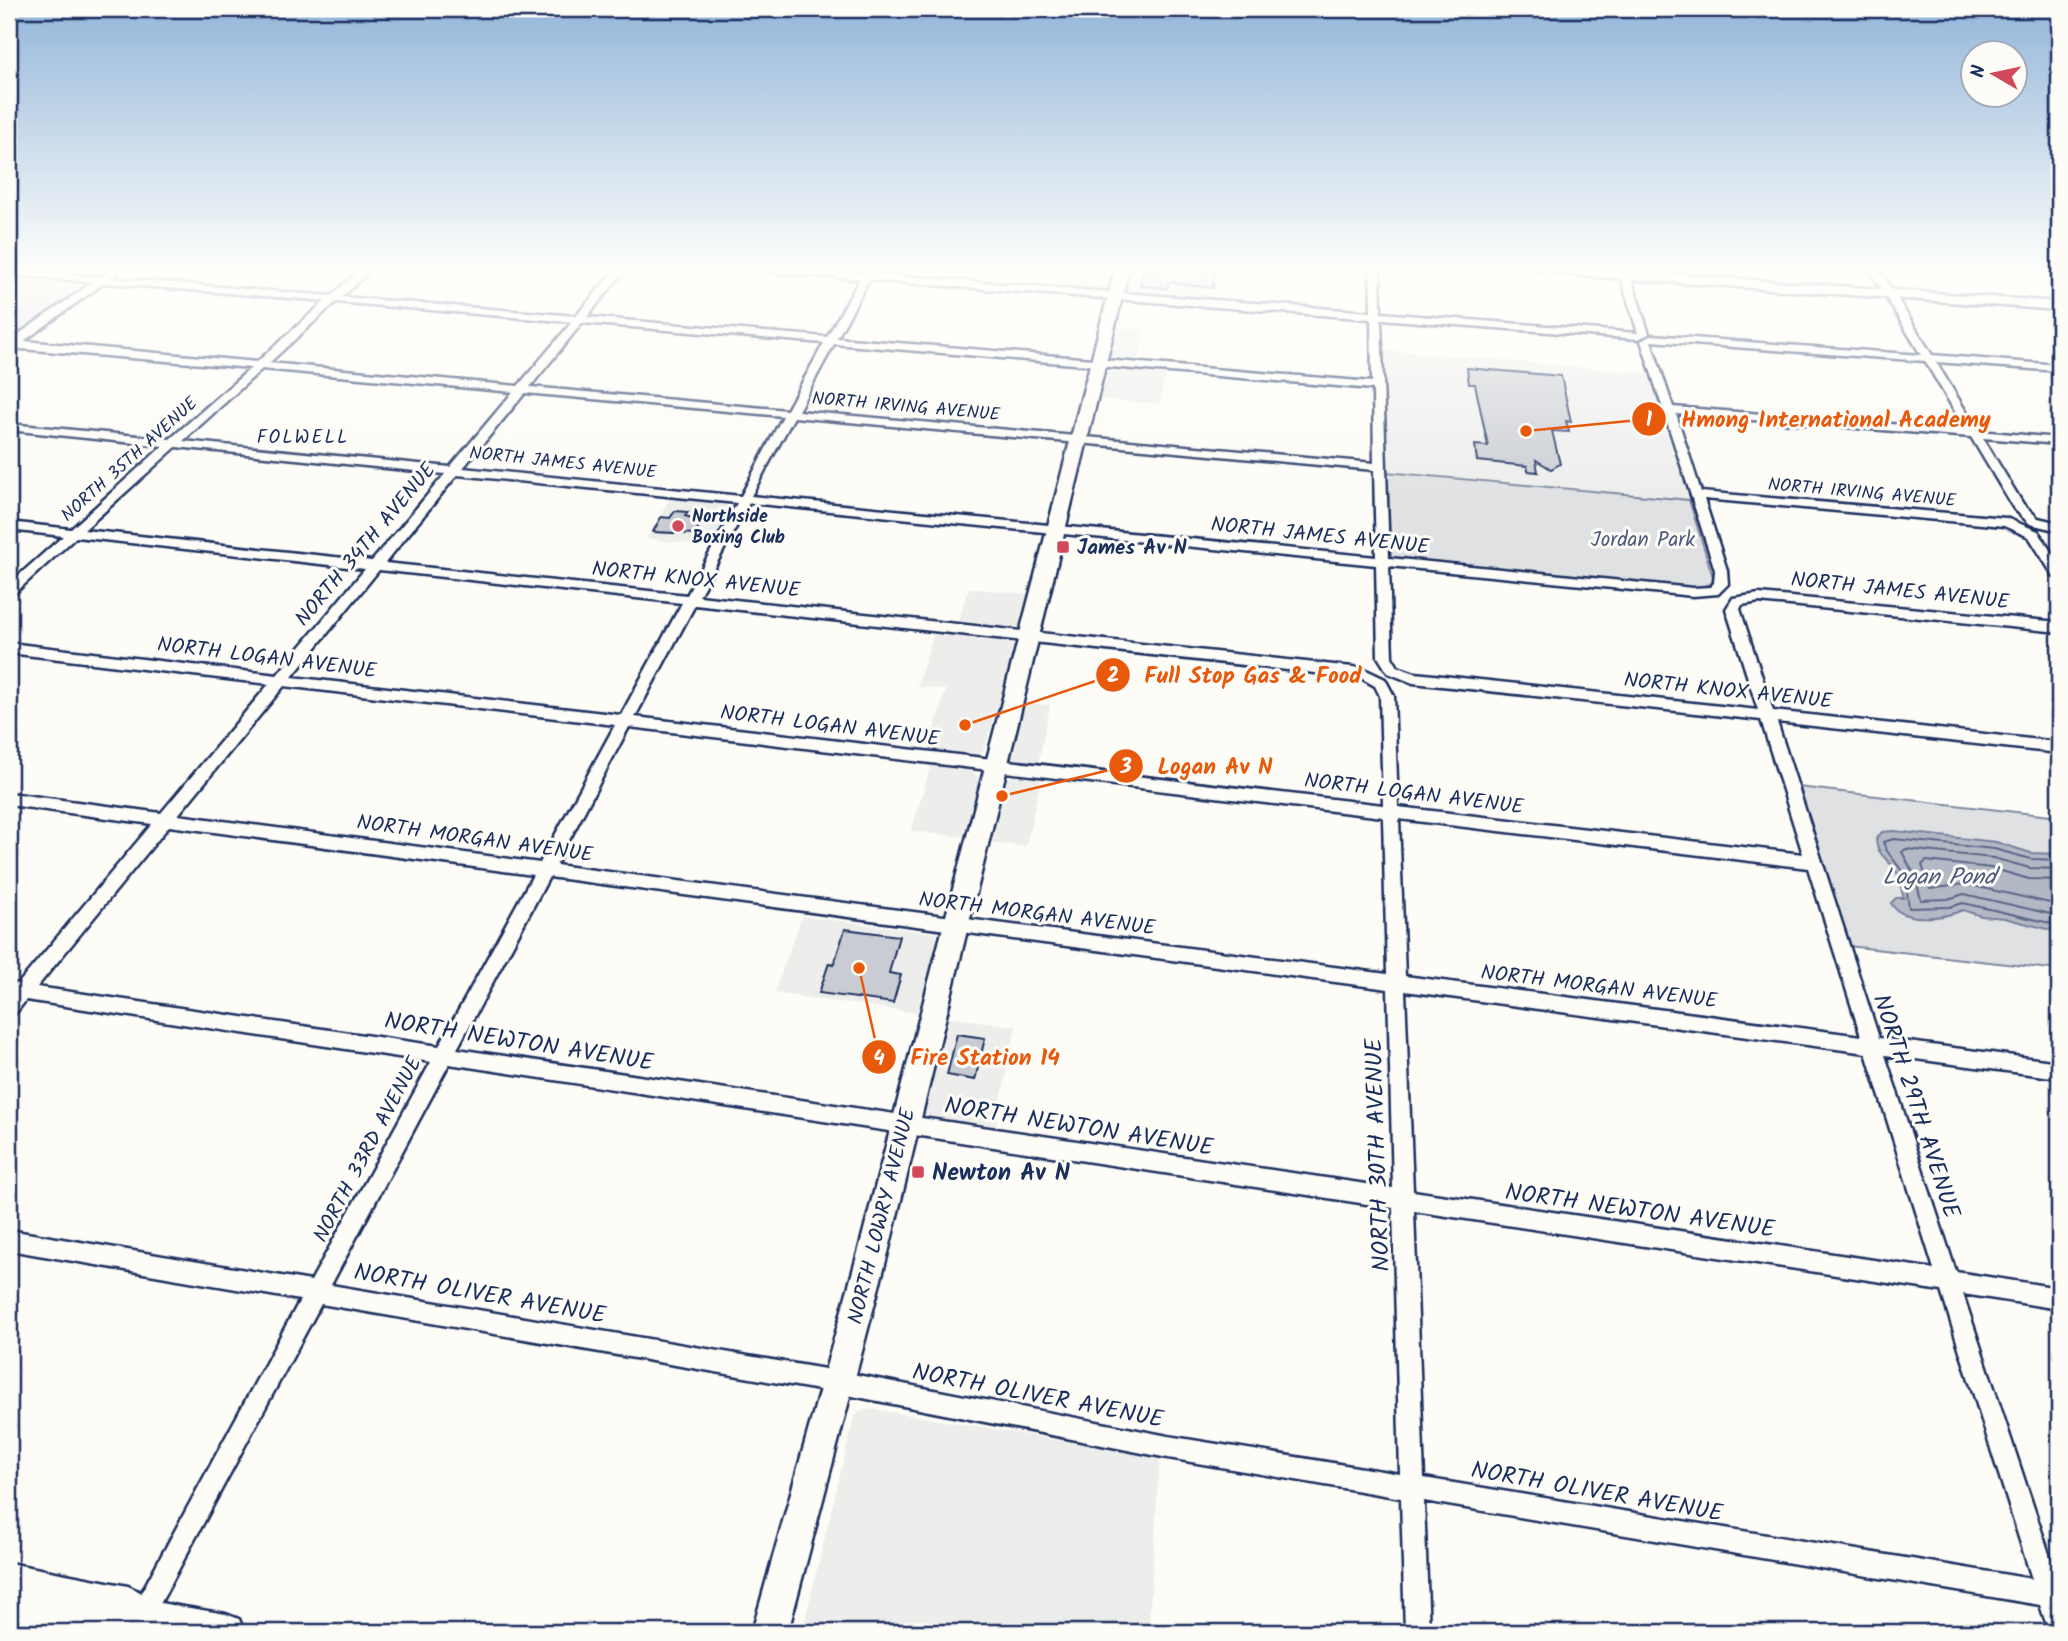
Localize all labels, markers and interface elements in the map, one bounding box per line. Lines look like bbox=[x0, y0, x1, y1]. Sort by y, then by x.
north arrow bbox=[1960, 38, 2030, 108]
text: N bbox=[1963, 63, 1995, 80]
street label: NORTH IRVING AVENUE bbox=[811, 385, 1002, 430]
street label: NORTH 35TH AVENUE bbox=[55, 390, 205, 530]
callout: Hmong International Academy bbox=[1632, 397, 2004, 441]
text: Hmong International Academy bbox=[1681, 403, 1991, 439]
text: 1 bbox=[1646, 404, 1653, 437]
district label: FOLWELL bbox=[257, 423, 349, 453]
street label: NORTH JAMES AVENUE bbox=[468, 439, 658, 488]
street label: NORTH 34TH AVENUE bbox=[287, 455, 445, 634]
street label: NORTH IRVING AVENUE bbox=[1767, 471, 1958, 516]
place label: Northside Boxing Club bbox=[692, 503, 785, 553]
street label: NORTH JAMES AVENUE bbox=[1209, 509, 1431, 564]
marker: Northside Boxing Club bbox=[670, 518, 686, 534]
park label: Jordan Park bbox=[1591, 524, 1695, 557]
place label: James Av N bbox=[1077, 532, 1187, 565]
marker: James Av N bbox=[1055, 539, 1071, 555]
street label: NORTH KNOX AVENUE bbox=[590, 553, 802, 608]
street label: NORTH JAMES AVENUE bbox=[1789, 564, 2011, 619]
street label: NORTH LOGAN AVENUE bbox=[155, 629, 379, 688]
callout: Full Stop Gas & Food bbox=[1095, 653, 1375, 697]
text: Full Stop Gas & Food bbox=[1144, 659, 1362, 695]
text: 2 bbox=[1107, 660, 1119, 693]
street label: NORTH KNOX AVENUE bbox=[1622, 664, 1834, 719]
street label: NORTH LOGAN AVENUE bbox=[718, 697, 942, 756]
callout: Logan Av N bbox=[1109, 744, 1287, 788]
text: Logan Av N bbox=[1158, 750, 1273, 786]
text: 3 bbox=[1119, 751, 1132, 784]
street label: NORTH LOGAN AVENUE bbox=[1302, 765, 1526, 824]
street label: NORTH MORGAN AVENUE bbox=[354, 807, 596, 873]
water label: Logan Pond bbox=[1883, 860, 2001, 896]
street label: NORTH MORGAN AVENUE bbox=[917, 884, 1158, 945]
street label: NORTH MORGAN AVENUE bbox=[1479, 957, 1720, 1018]
street label: NORTH 29TH AVENUE bbox=[1861, 989, 1971, 1225]
street label: NORTH NEWTON AVENUE bbox=[381, 1002, 657, 1083]
callout: Fire Station 14 bbox=[861, 1035, 1074, 1079]
street label: NORTH 30TH AVENUE bbox=[1355, 1036, 1402, 1272]
text: Fire Station 14 bbox=[910, 1041, 1060, 1077]
text: 4 bbox=[873, 1043, 885, 1076]
street label: NORTH 33RD AVENUE bbox=[305, 1050, 432, 1249]
street label: NORTH NEWTON AVENUE bbox=[941, 1087, 1217, 1168]
street label: NORTH LOWRY AVENUE bbox=[840, 1104, 925, 1328]
place label: Newton Av N bbox=[932, 1154, 1070, 1193]
marker: Newton Av N bbox=[910, 1164, 926, 1180]
street label: NORTH NEWTON AVENUE bbox=[1502, 1173, 1778, 1250]
street label: NORTH OLIVER AVENUE bbox=[351, 1253, 610, 1336]
street label: NORTH OLIVER AVENUE bbox=[909, 1353, 1168, 1440]
street label: NORTH OLIVER AVENUE bbox=[1468, 1451, 1727, 1534]

